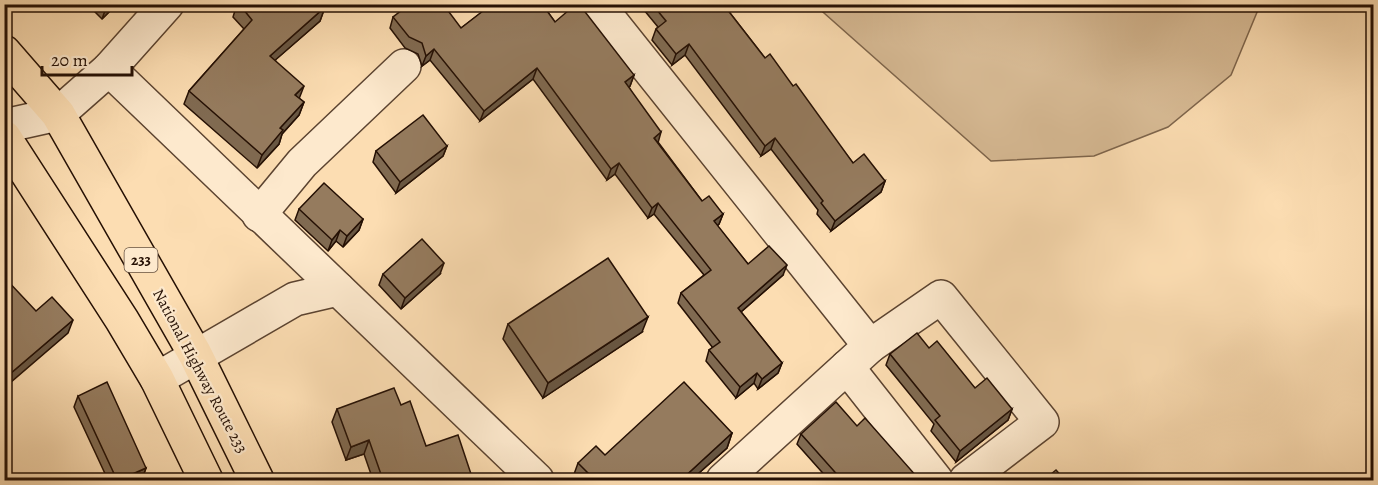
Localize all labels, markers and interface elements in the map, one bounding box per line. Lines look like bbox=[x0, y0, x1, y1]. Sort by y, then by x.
scale bar bbox=[42, 39, 132, 77]
text: 20 m bbox=[51, 48, 88, 72]
road number: 233 bbox=[124, 248, 158, 272]
street label: National Highway Route 233 bbox=[147, 285, 253, 457]

